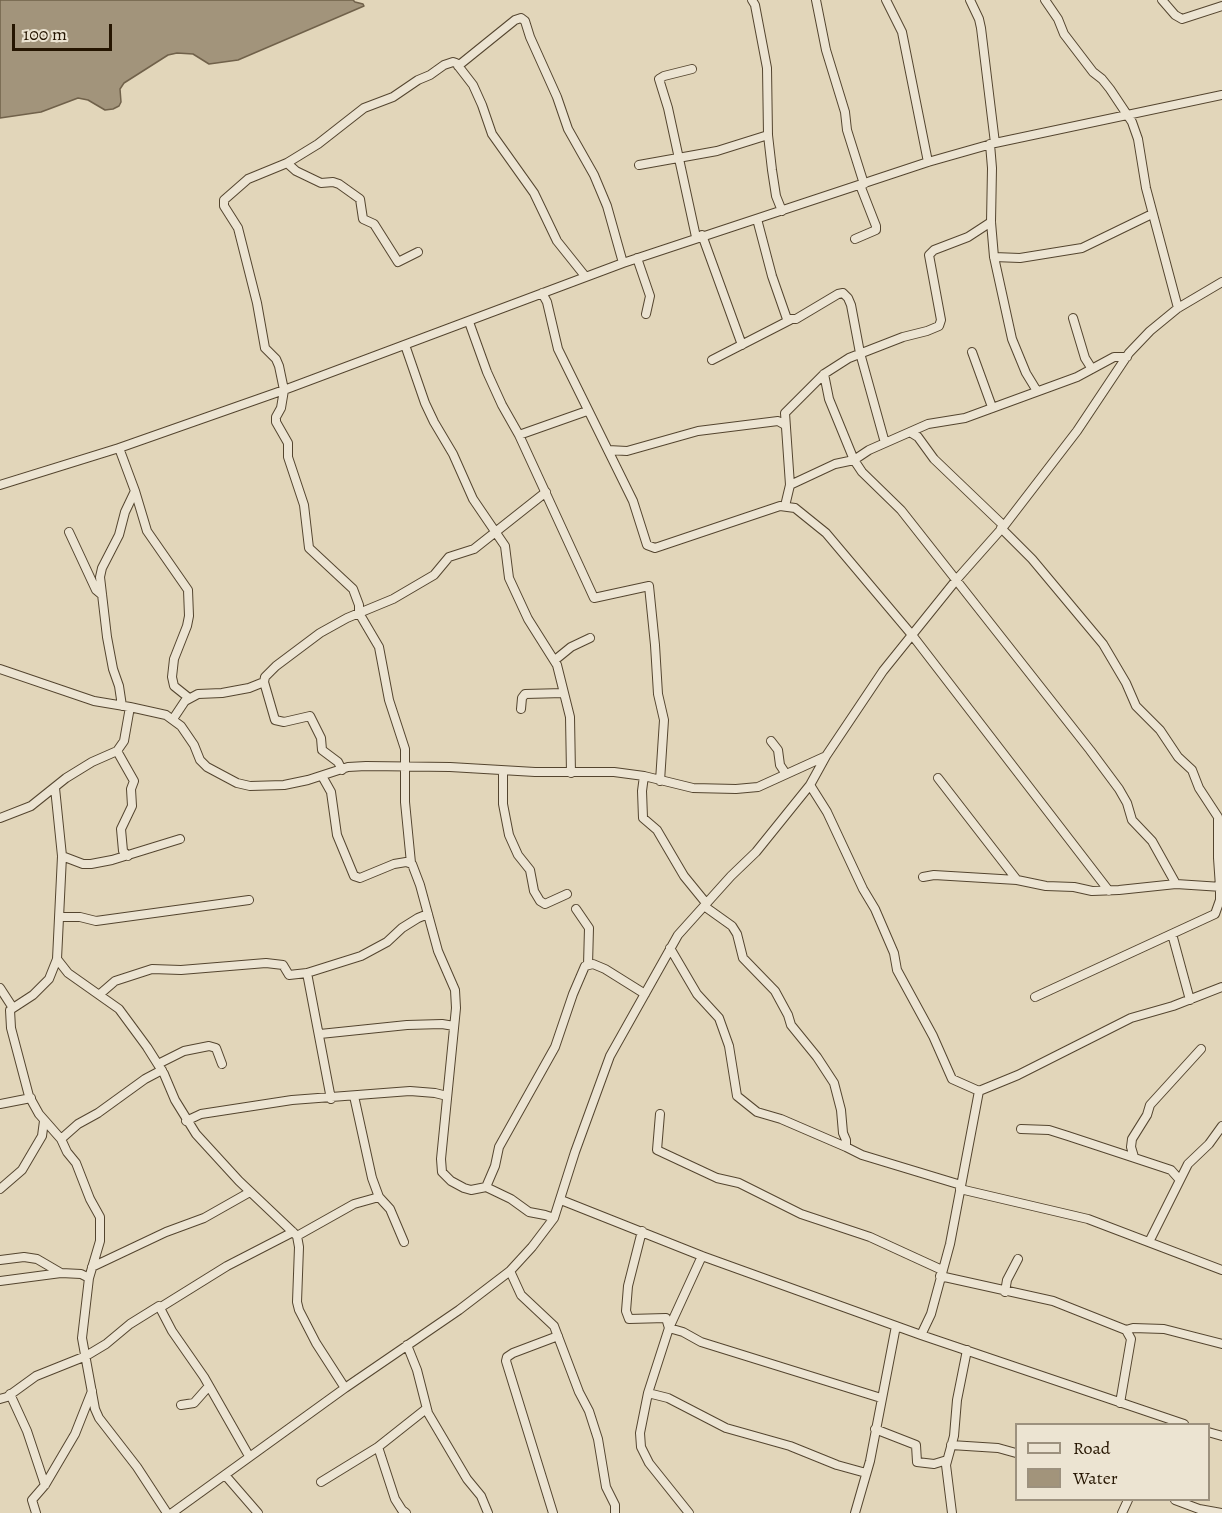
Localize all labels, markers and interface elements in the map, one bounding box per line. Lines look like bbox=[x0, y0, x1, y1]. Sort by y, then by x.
scale bar bbox=[15, 12, 116, 50]
text: 100 m bbox=[23, 22, 67, 46]
legend bbox=[1015, 1423, 1210, 1501]
text: Road bbox=[1073, 1436, 1110, 1460]
text: Water bbox=[1073, 1466, 1118, 1490]

